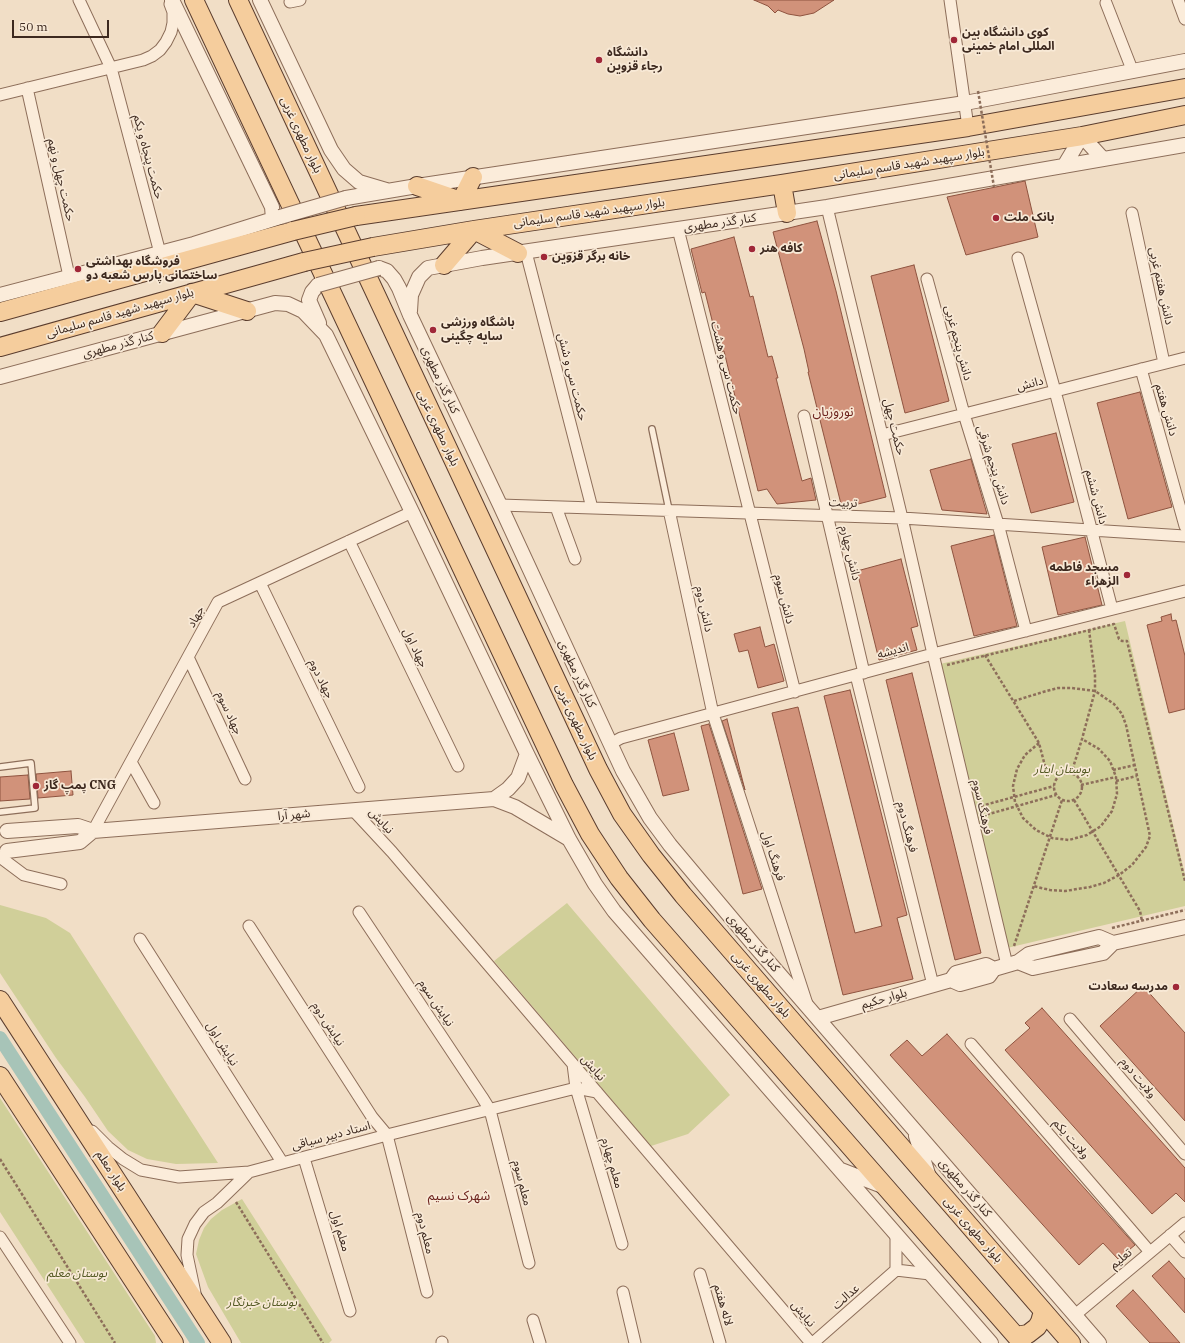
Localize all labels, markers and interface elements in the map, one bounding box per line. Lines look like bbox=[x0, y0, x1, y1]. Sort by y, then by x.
scale bar bbox=[14, 12, 111, 38]
text: 50 m bbox=[19, 19, 48, 34]
place label: کوی دانشگاه بین المللی امام خمینی bbox=[962, 26, 1055, 54]
marker: کوی دانشگاه بین المللی امام خمینی bbox=[949, 35, 959, 45]
place label: دانشگاه رجاء قزوین bbox=[607, 46, 663, 74]
marker: دانشگاه رجاء قزوین bbox=[594, 55, 604, 65]
street label: بلوار مطهری غربی bbox=[277, 95, 325, 175]
street label: حکمت پنجاه و یکم bbox=[130, 113, 166, 201]
street label: حکمت چهل و نهم bbox=[44, 137, 78, 223]
street label: بلوار سپهبد شهید قاسم سلیمانی bbox=[832, 145, 986, 183]
street label: بلوار سپهبد شهید قاسم سلیمانی bbox=[512, 195, 666, 231]
street label: کنار گذر مطهری bbox=[683, 211, 757, 235]
place label: بانک ملت bbox=[1004, 211, 1054, 225]
marker: بانک ملت bbox=[991, 213, 1001, 223]
place label: کافه هنر bbox=[760, 242, 802, 256]
marker: کافه هنر bbox=[747, 244, 757, 254]
street label: دانش هفتم غربی bbox=[1146, 246, 1176, 326]
place label: خانه برگر قزوین bbox=[552, 250, 630, 264]
marker: خانه برگر قزوین bbox=[539, 252, 549, 262]
place label: فروشگاه بهداشتی ساختمانی پارس شعبه دو bbox=[86, 255, 217, 283]
marker: فروشگاه بهداشتی ساختمانی پارس شعبه دو bbox=[73, 264, 83, 274]
street label: بلوار سپهبد شهید قاسم سلیمانی bbox=[45, 285, 195, 341]
street label: دانش پنجم غربی bbox=[941, 304, 975, 382]
place label: باشگاه ورزشى سايه چگينى bbox=[441, 316, 515, 344]
street label: حکمت سی و هشت bbox=[707, 320, 745, 416]
marker: باشگاه ورزشى سايه چگينى bbox=[428, 325, 438, 335]
street label: کنار گذر مطهری bbox=[81, 329, 155, 361]
street label: حکمت سی و شش bbox=[554, 332, 590, 422]
street label: کنار گذر مطهری bbox=[418, 344, 462, 416]
street label: دانش bbox=[1015, 374, 1045, 394]
street label: دانش هفتم bbox=[1152, 382, 1180, 438]
street label: بلوار مطهری غربی bbox=[414, 388, 462, 468]
street label: حکمت چهل bbox=[880, 397, 908, 457]
district label: نوروزیان bbox=[812, 404, 854, 420]
street label: دانش پنجم شرقی bbox=[973, 423, 1013, 507]
street label: دانش ششم bbox=[1082, 468, 1110, 526]
street label: تربیت bbox=[828, 495, 858, 511]
street label: دانش چهارم bbox=[837, 524, 863, 582]
place label: مسجد فاطمه الزهراء bbox=[1049, 561, 1119, 589]
marker: مسجد فاطمه الزهراء bbox=[1122, 570, 1132, 580]
street label: دانش سوم bbox=[771, 573, 797, 625]
street label: دانش دوم bbox=[692, 585, 716, 633]
street label: جهاد bbox=[184, 604, 208, 630]
street label: جهاد اول bbox=[399, 626, 431, 670]
street label: کنار گذر مطهری bbox=[555, 638, 599, 710]
street label: اندیشه bbox=[876, 640, 910, 662]
street label: جهاد دوم bbox=[305, 657, 337, 701]
street label: بلوار مطهری غربی bbox=[552, 682, 600, 762]
street label: جهاد سوم bbox=[213, 689, 245, 737]
park label: بوستان ایثار bbox=[1034, 763, 1090, 777]
street label: فرهنگ سوم bbox=[969, 778, 995, 836]
place label: پمپ گاز CNG bbox=[44, 779, 116, 793]
marker: پمپ گاز CNG bbox=[31, 781, 41, 791]
street label: فرهنگ دوم bbox=[894, 800, 920, 854]
street label: نيايش bbox=[366, 805, 396, 837]
street label: شهر آرا bbox=[277, 806, 311, 824]
street label: فرهنگ اول bbox=[758, 829, 788, 883]
street label: کنار گذر مطهری bbox=[724, 911, 782, 975]
street label: بلوار مطهری غربی bbox=[728, 949, 794, 1021]
street label: نیایش سوم bbox=[415, 977, 457, 1029]
place label: مدرسه سعادت bbox=[1088, 980, 1168, 994]
marker: مدرسه سعادت bbox=[1171, 982, 1181, 992]
street label: بلوار حکیم bbox=[859, 986, 909, 1012]
street label: نیایش دوم bbox=[308, 999, 348, 1049]
street label: نیایش اول bbox=[203, 1019, 241, 1069]
street label: نيايش bbox=[578, 1052, 608, 1084]
street label: ولایت دوم bbox=[1117, 1055, 1159, 1101]
street label: ولایت یکم bbox=[1050, 1116, 1092, 1162]
street label: استاد دبیر سیاقی bbox=[290, 1119, 372, 1153]
street label: معلم چهارم bbox=[598, 1136, 626, 1190]
street label: بلوار معلم bbox=[93, 1148, 129, 1194]
street label: کنار گذر مطهری bbox=[936, 1156, 994, 1220]
street label: معلم سوم bbox=[509, 1159, 535, 1207]
district label: شهرک نسیم bbox=[428, 1188, 490, 1204]
street label: بلوار مطهری غربی bbox=[940, 1194, 1006, 1266]
street label: معلم اول bbox=[327, 1209, 353, 1253]
street label: معلم دوم bbox=[413, 1211, 437, 1255]
street label: تعلیم bbox=[1107, 1246, 1135, 1272]
park label: بوستان معلم bbox=[47, 1267, 107, 1281]
street label: عدالت bbox=[829, 1281, 863, 1313]
street label: لاله هفتم bbox=[710, 1282, 736, 1328]
park label: بوستان خبرنگار bbox=[227, 1296, 297, 1310]
street label: نيايش bbox=[788, 1298, 818, 1330]

